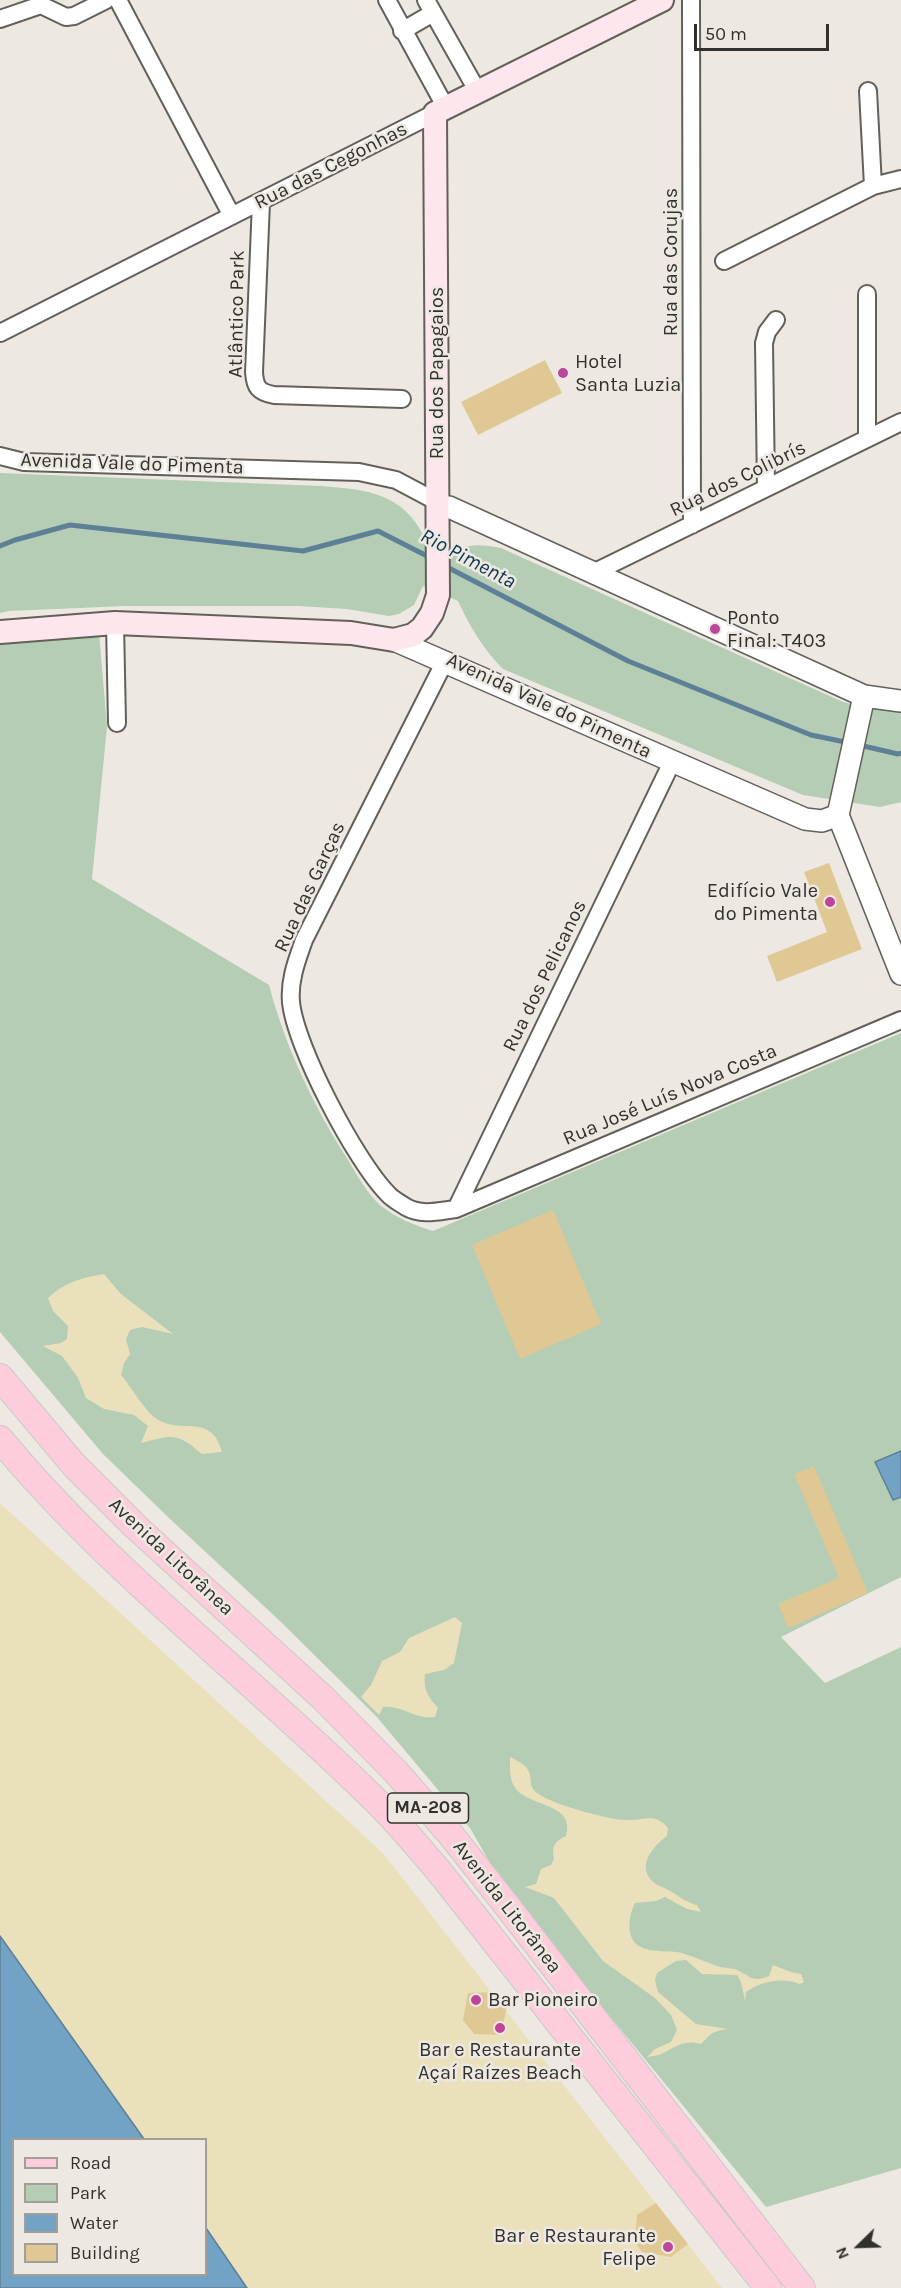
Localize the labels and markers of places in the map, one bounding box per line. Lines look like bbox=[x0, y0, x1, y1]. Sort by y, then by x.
place label: Hotel Santa Luzia bbox=[575, 350, 681, 397]
marker: Hotel Santa Luzia bbox=[556, 366, 570, 380]
place label: Ponto Final: T403 bbox=[727, 606, 826, 653]
marker: Ponto Final: T403 bbox=[708, 622, 722, 636]
place label: Edifício Vale do Pimenta bbox=[707, 879, 818, 926]
marker: Edifício Vale do Pimenta bbox=[823, 895, 837, 909]
place label: Bar Pioneiro bbox=[488, 1988, 598, 2012]
marker: Bar Pioneiro bbox=[469, 1993, 483, 2007]
marker: Bar e Restaurante Açaí Raízes Beach bbox=[493, 2021, 507, 2035]
place label: Bar e Restaurante Açaí Raízes Beach bbox=[418, 2038, 582, 2085]
place label: Bar e Restaurante Felipe bbox=[494, 2224, 656, 2271]
marker: Bar e Restaurante Felipe bbox=[661, 2240, 675, 2254]

